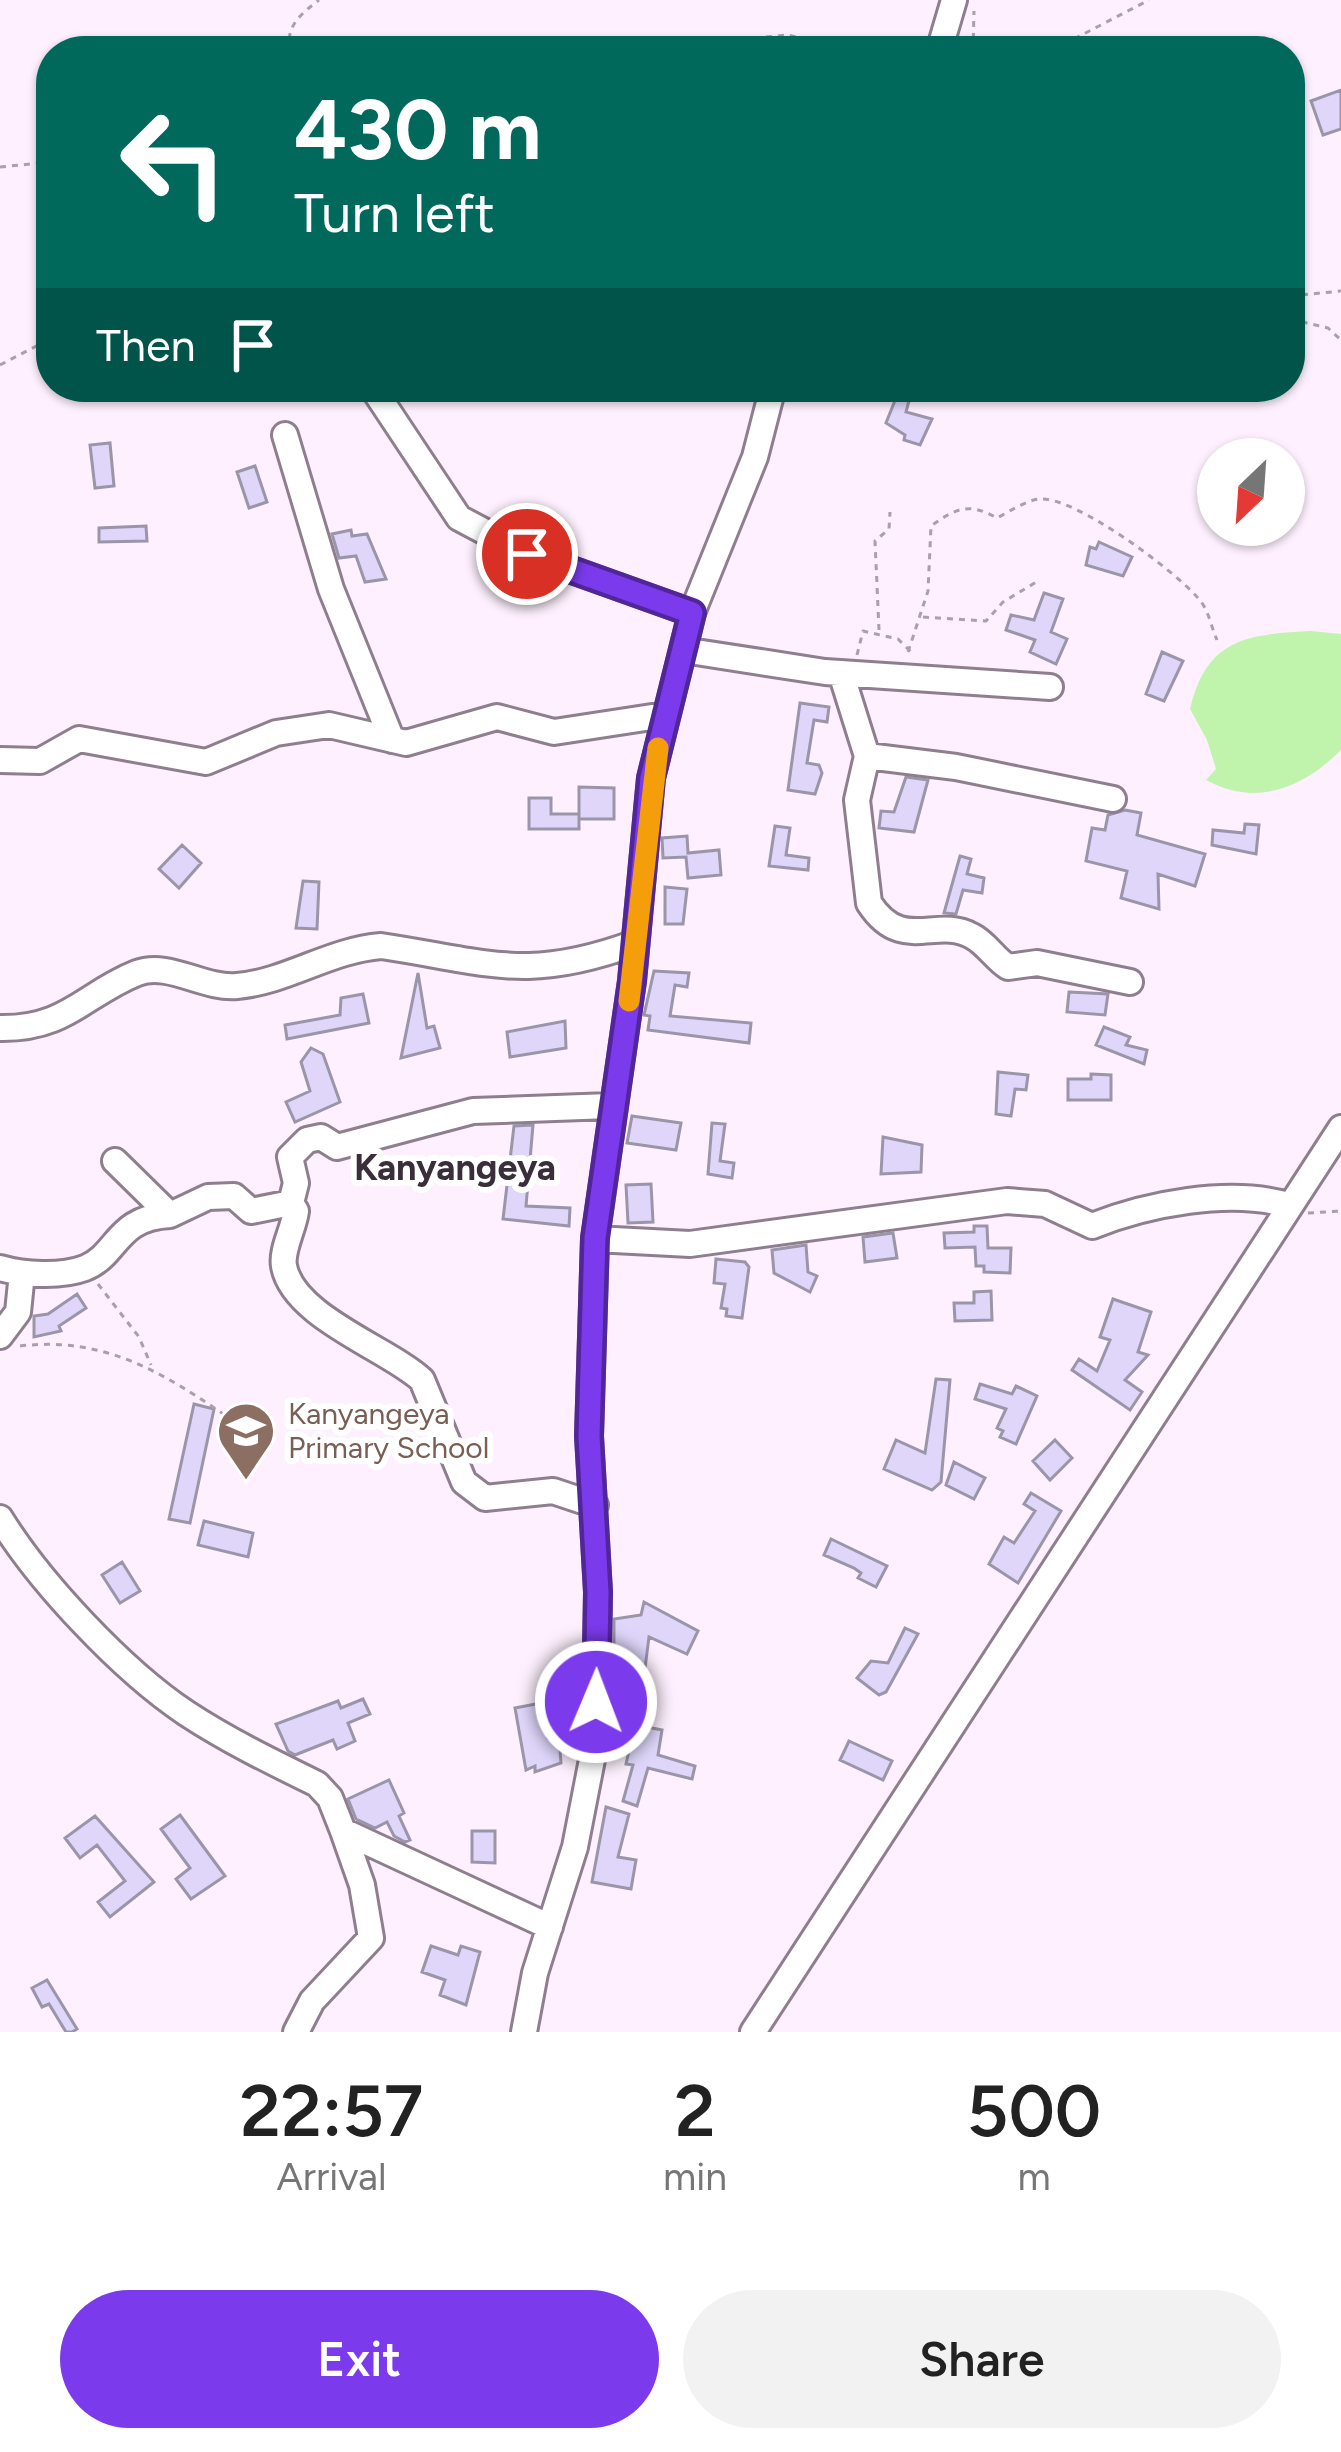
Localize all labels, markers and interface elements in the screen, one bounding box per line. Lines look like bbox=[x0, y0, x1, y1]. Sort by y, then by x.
text: 430 m bbox=[294, 79, 542, 180]
icon: left bbox=[96, 84, 252, 240]
text: Turn left bbox=[294, 181, 495, 246]
icon: arrive bbox=[220, 312, 286, 378]
text: Then bbox=[96, 318, 196, 372]
north arrow bbox=[1197, 438, 1305, 546]
map controls bbox=[1197, 438, 1305, 546]
pin bbox=[476, 503, 578, 605]
icon: arrive bbox=[494, 521, 560, 587]
district label: Kanyangeya bbox=[354, 1146, 556, 1189]
place label: Kanyangeya Primary School bbox=[288, 1395, 489, 1466]
school or university icon: Kanyangeya Primary School bbox=[215, 1400, 277, 1482]
position arrow bbox=[533, 1639, 659, 1765]
text: 22:57 bbox=[240, 2068, 423, 2154]
text: 2 bbox=[674, 2068, 716, 2154]
text: 500 bbox=[967, 2068, 1101, 2154]
text: Arrival bbox=[276, 2153, 387, 2200]
text: min bbox=[663, 2153, 727, 2200]
text: m bbox=[1017, 2153, 1051, 2200]
button: Exit bbox=[60, 2290, 659, 2428]
button: Share bbox=[683, 2290, 1281, 2428]

